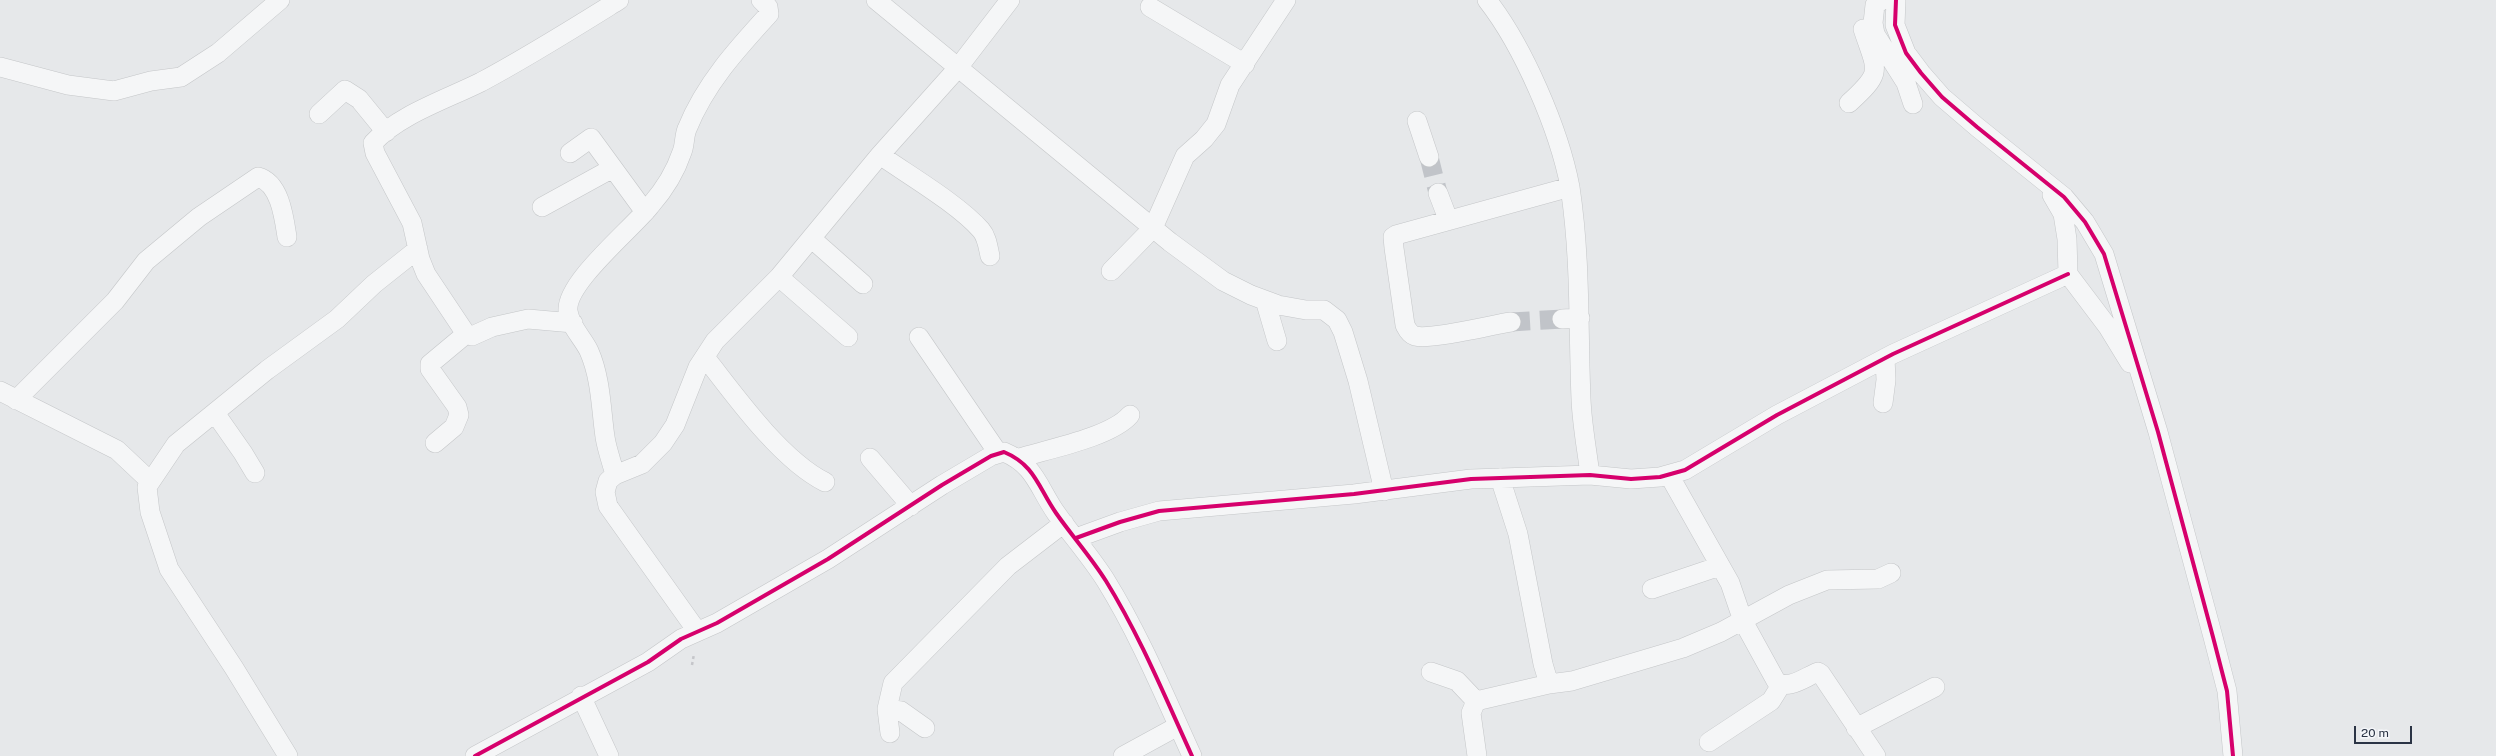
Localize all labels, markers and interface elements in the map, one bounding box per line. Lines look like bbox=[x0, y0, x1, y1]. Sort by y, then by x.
scale bar bbox=[2356, 718, 2414, 744]
text: 20 m bbox=[2361, 726, 2389, 740]

